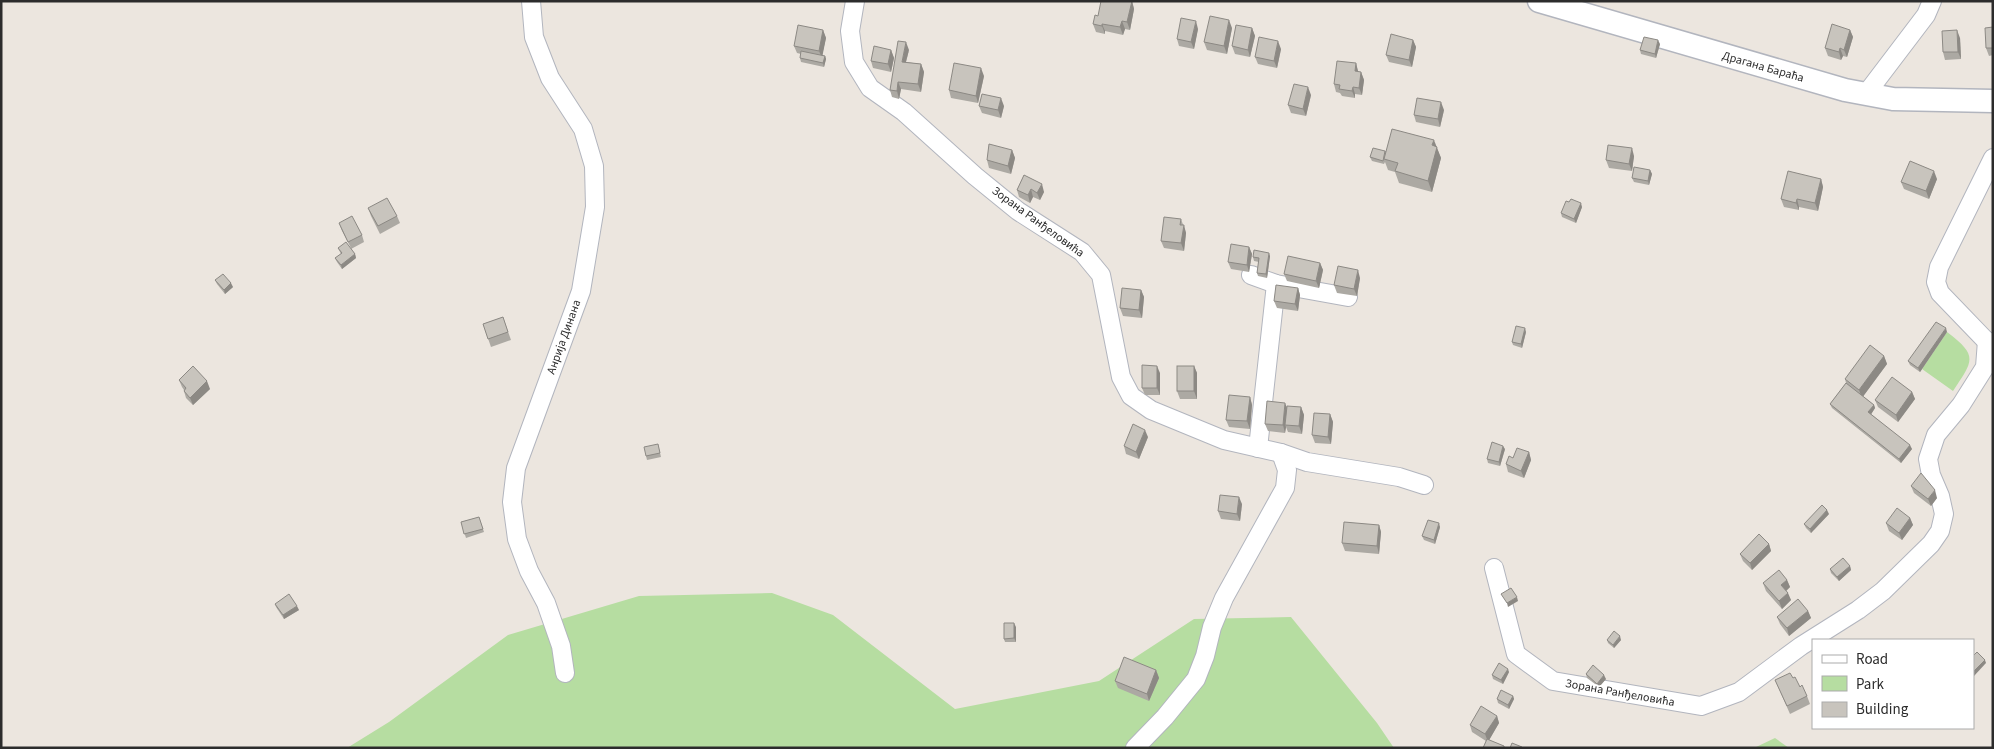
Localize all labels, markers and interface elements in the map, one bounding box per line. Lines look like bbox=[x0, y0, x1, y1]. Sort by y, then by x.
street label: Драгана Бараћа bbox=[1720, 47, 1806, 87]
street label: Зорана Ранђеловића bbox=[988, 183, 1088, 261]
street label: Анрија Динана bbox=[543, 297, 585, 377]
legend bbox=[1812, 639, 1974, 729]
text: Road bbox=[1856, 649, 1888, 670]
text: Park bbox=[1856, 674, 1885, 695]
street label: Зорана Ранђеловића bbox=[1564, 675, 1676, 711]
text: Building bbox=[1856, 699, 1909, 720]

